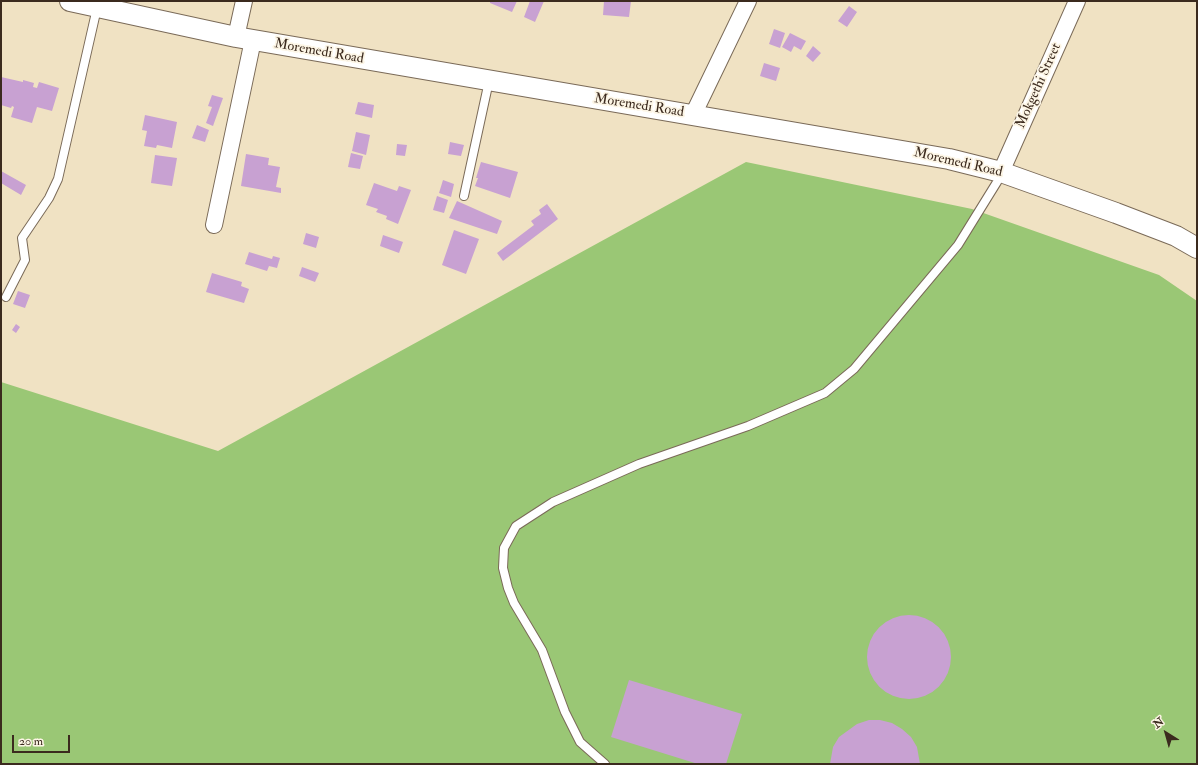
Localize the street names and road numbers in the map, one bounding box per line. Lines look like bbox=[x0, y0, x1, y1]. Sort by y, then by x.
street label: Moremedi Road bbox=[273, 36, 365, 68]
street label: Mokgethi Street bbox=[1013, 41, 1065, 131]
street label: Moremedi Road bbox=[593, 91, 685, 121]
street label: Moremedi Road bbox=[912, 145, 1004, 181]

